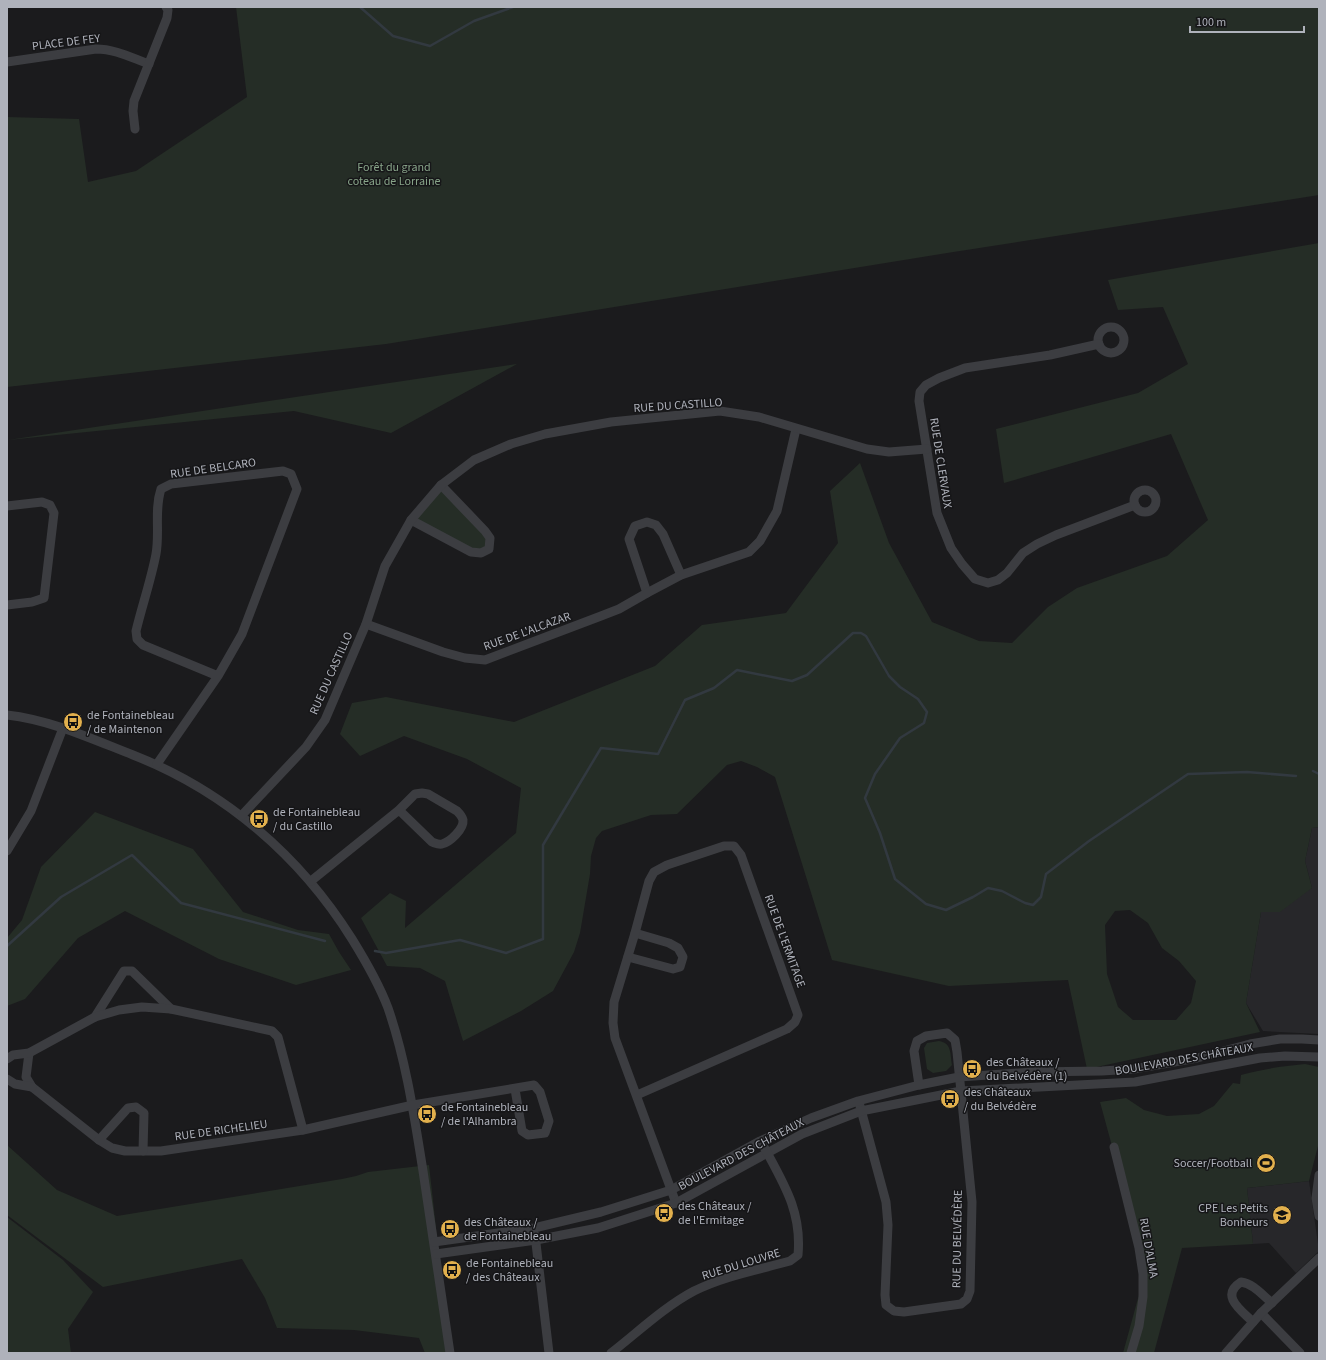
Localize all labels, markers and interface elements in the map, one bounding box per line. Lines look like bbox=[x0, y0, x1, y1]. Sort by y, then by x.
scale bar bbox=[1190, 8, 1304, 34]
text: 100 m bbox=[1196, 14, 1226, 31]
street label: PLACE DE FEY bbox=[31, 30, 101, 55]
park label: Forêt du grand coteau de Lorraine bbox=[348, 159, 441, 190]
street label: RUE DU CASTILLO bbox=[633, 394, 723, 417]
street label: RUE DE CLERVAUX bbox=[925, 417, 956, 510]
street label: RUE DE BELCARO bbox=[169, 454, 257, 483]
street label: RUE DE L'ALCAZAR bbox=[481, 608, 573, 655]
street label: RUE DU CASTILLO bbox=[306, 629, 357, 717]
place label: de Fontainebleau / de Maintenon bbox=[87, 707, 174, 738]
bus stop icon: de Fontainebleau / de Maintenon bbox=[62, 711, 84, 733]
place label: de Fontainebleau / du Castillo bbox=[273, 804, 360, 835]
bus stop icon: de Fontainebleau / du Castillo bbox=[248, 808, 270, 830]
street label: RUE DE L'ERMITAGE bbox=[760, 892, 809, 990]
street label: BOULEVARD DES CHÂTEAUX bbox=[1114, 1039, 1254, 1080]
place label: des Châteaux / du Belvédère (1) bbox=[986, 1054, 1067, 1085]
bus stop icon: des Châteaux / du Belvédère (1) bbox=[961, 1058, 983, 1080]
place label: des Châteaux / du Belvédère bbox=[964, 1084, 1036, 1115]
bus stop icon: des Châteaux / du Belvédère bbox=[939, 1088, 961, 1110]
place label: de Fontainebleau / de l'Alhambra bbox=[441, 1099, 528, 1130]
bus stop icon: de Fontainebleau / de l'Alhambra bbox=[416, 1103, 438, 1125]
street label: BOULEVARD DES CHÂTEAUX bbox=[675, 1114, 807, 1195]
street label: RUE DE RICHELIEU bbox=[174, 1116, 269, 1145]
sports icon: Soccer/Football bbox=[1255, 1152, 1277, 1174]
place label: Soccer/Football bbox=[1173, 1155, 1252, 1172]
street label: RUE DU BELVÉDÈRE bbox=[948, 1190, 967, 1288]
place label: des Châteaux / de l'Ermitage bbox=[678, 1198, 752, 1229]
place label: CPE Les Petits Bonheurs bbox=[1198, 1200, 1268, 1231]
bus stop icon: des Châteaux / de l'Ermitage bbox=[653, 1202, 675, 1224]
school or university icon: CPE Les Petits Bonheurs bbox=[1271, 1204, 1293, 1226]
place label: des Châteaux / de Fontainebleau bbox=[464, 1214, 551, 1245]
street label: RUE D'ALMA bbox=[1135, 1217, 1162, 1280]
bus stop icon: des Châteaux / de Fontainebleau bbox=[439, 1218, 461, 1240]
street label: RUE DU LOUVRE bbox=[700, 1244, 783, 1284]
place label: de Fontainebleau / des Châteaux bbox=[466, 1255, 553, 1286]
bus stop icon: de Fontainebleau / des Châteaux bbox=[441, 1259, 463, 1281]

